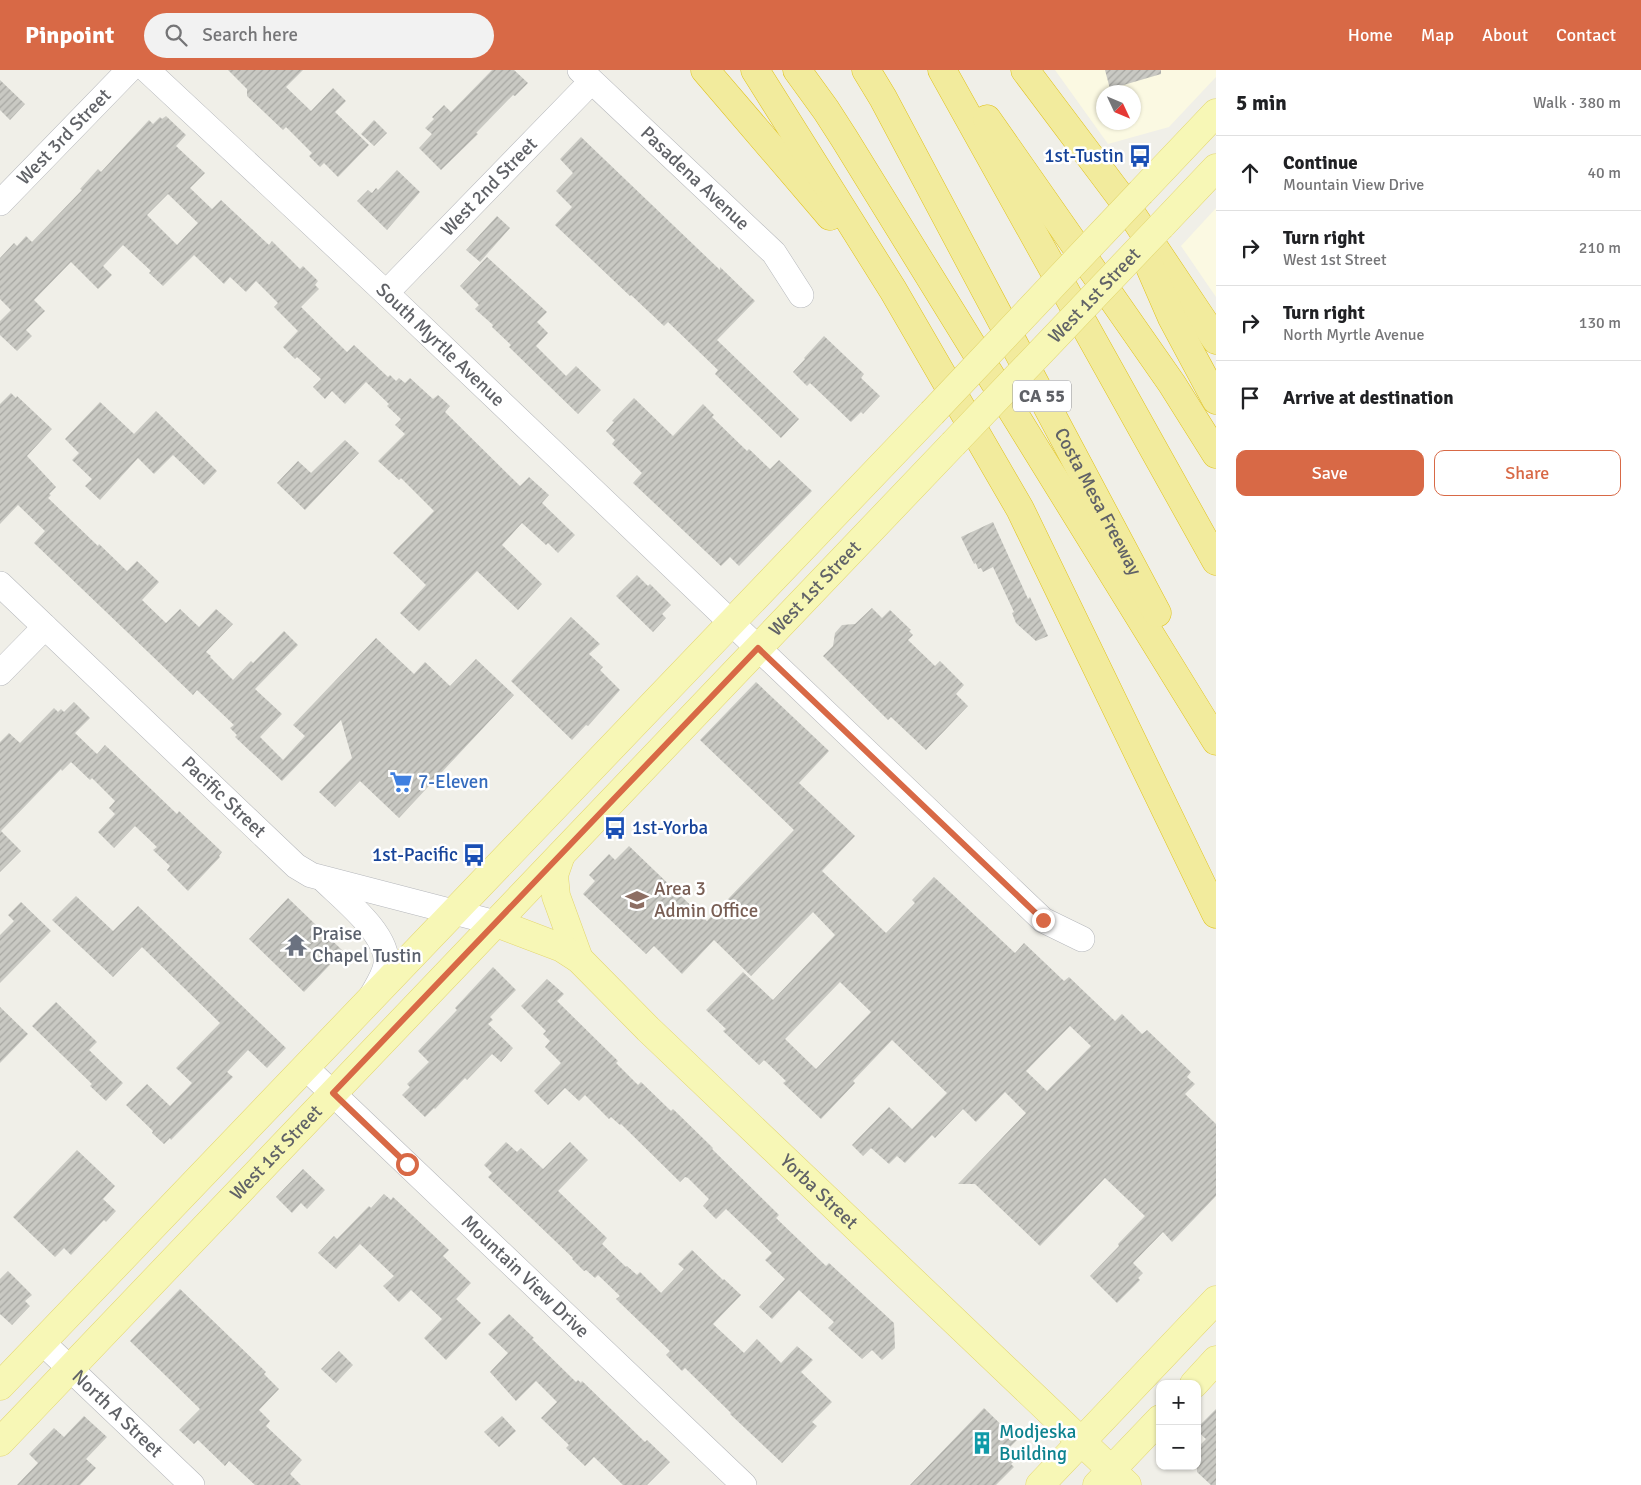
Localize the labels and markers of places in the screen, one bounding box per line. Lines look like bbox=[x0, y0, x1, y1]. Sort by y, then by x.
bus stop icon: 1st-Tustin bbox=[1127, 143, 1153, 169]
place label: 1st-Tustin bbox=[1044, 144, 1124, 168]
supermarket icon: 7-Eleven bbox=[388, 769, 414, 795]
place label: 7-Eleven bbox=[418, 770, 489, 794]
bus stop icon: 1st-Yorba bbox=[602, 815, 628, 841]
place label: 1st-Yorba bbox=[632, 816, 708, 840]
bus stop icon: 1st-Pacific bbox=[461, 842, 487, 868]
place label: 1st-Pacific bbox=[372, 843, 458, 867]
place label: Area 3 Admin Office bbox=[654, 877, 758, 923]
school or university icon: Area 3 Admin Office bbox=[624, 887, 650, 913]
place label: Praise Chapel Tustin bbox=[312, 922, 422, 968]
temple icon: Praise Chapel Tustin bbox=[283, 932, 309, 958]
place label: Modjeska Building bbox=[999, 1420, 1077, 1466]
building icon: Modjeska Building bbox=[969, 1430, 995, 1456]

